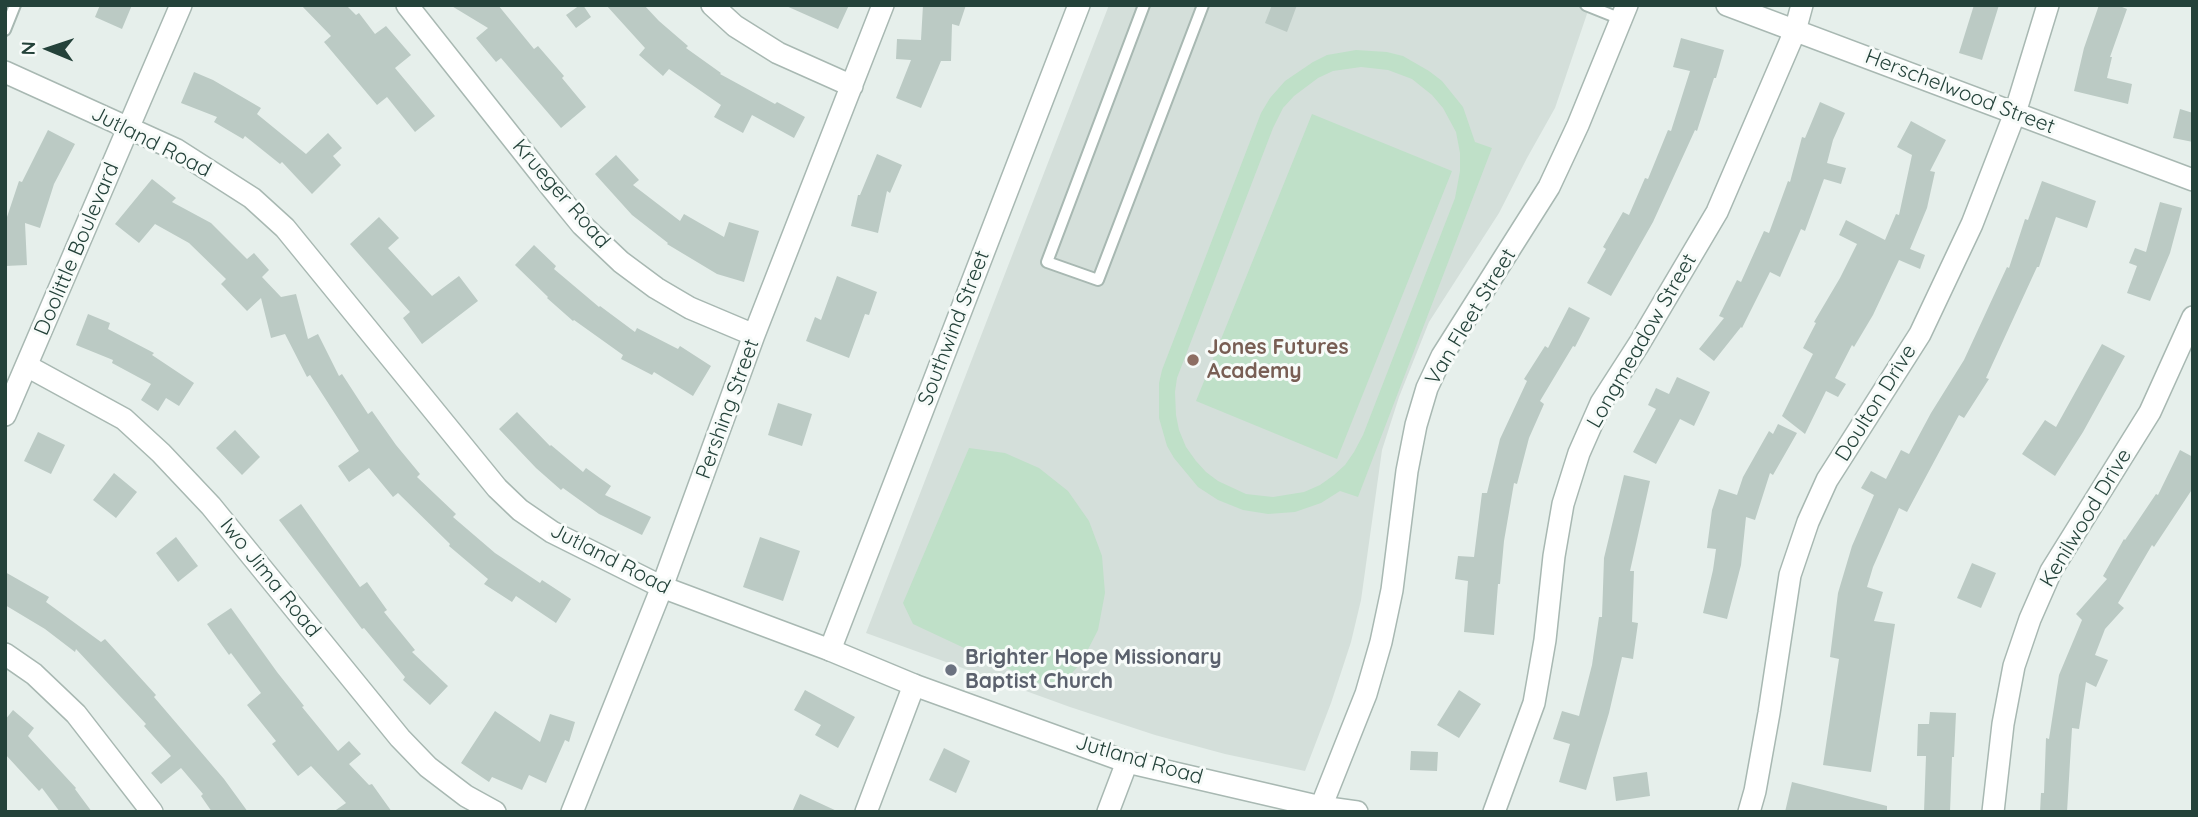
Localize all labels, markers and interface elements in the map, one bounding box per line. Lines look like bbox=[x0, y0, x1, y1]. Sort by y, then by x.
north arrow bbox=[14, 14, 84, 84]
text: N bbox=[16, 41, 40, 56]
street label: Herschelwood Street bbox=[1862, 44, 2058, 140]
street label: Jutland Road bbox=[87, 101, 215, 183]
street label: Krueger Road bbox=[507, 134, 615, 254]
street label: Doolittle Boulevard bbox=[29, 159, 125, 339]
street label: Van Fleet Street bbox=[1420, 244, 1522, 390]
street label: Southwind Street bbox=[913, 247, 995, 409]
street label: Longmeadow Street bbox=[1582, 249, 1702, 433]
place label: Jones Futures Academy bbox=[1207, 335, 1348, 385]
street label: Pershing Street bbox=[691, 336, 765, 482]
street label: Doulton Drive bbox=[1830, 340, 1922, 466]
marker: Jones Futures Academy bbox=[1185, 352, 1201, 368]
street label: Kenilwood Drive bbox=[2035, 444, 2137, 592]
street label: Iwo Jima Road bbox=[214, 513, 326, 643]
street label: Jutland Road bbox=[546, 518, 674, 600]
place label: Brighter Hope Missionary Baptist Church bbox=[965, 645, 1222, 695]
marker: Brighter Hope Missionary Baptist Church bbox=[943, 662, 959, 678]
street label: Jutland Road bbox=[1072, 730, 1206, 790]

